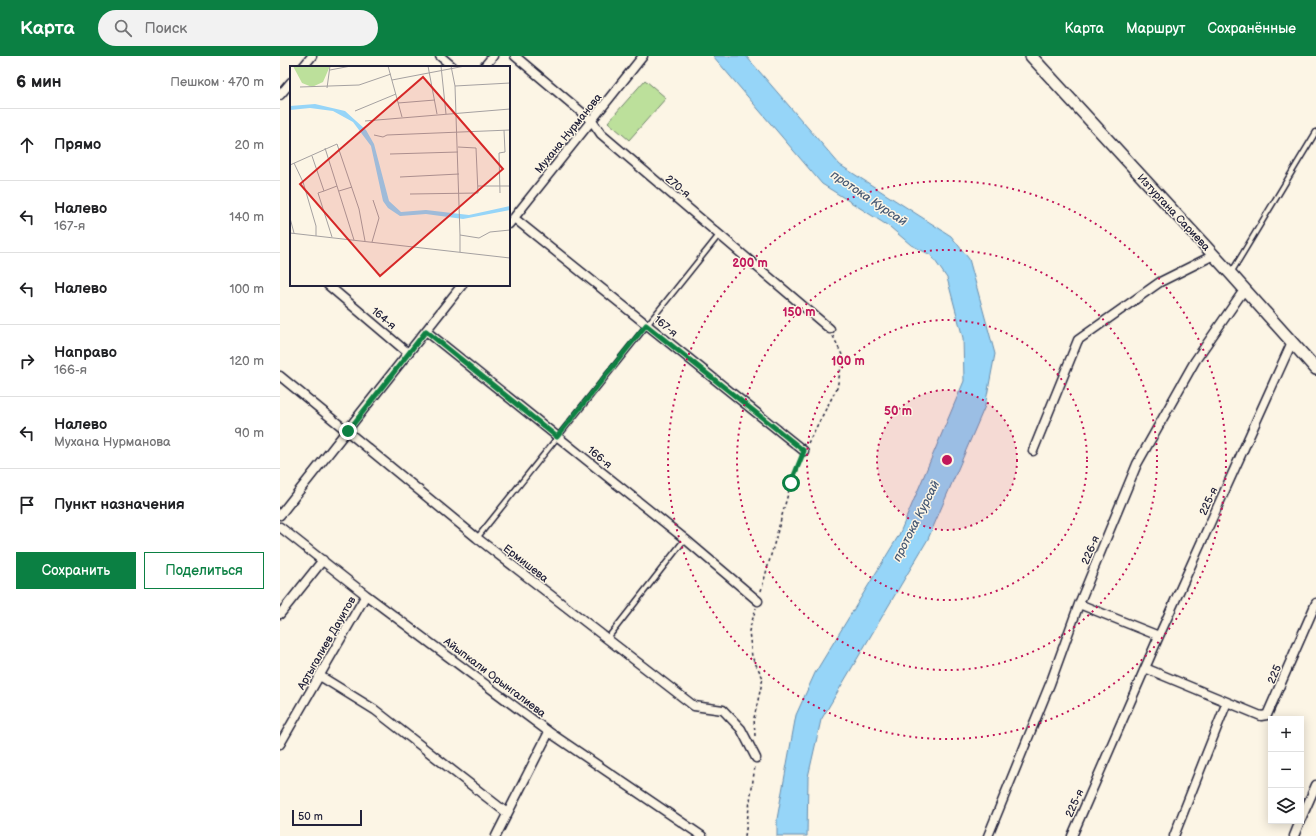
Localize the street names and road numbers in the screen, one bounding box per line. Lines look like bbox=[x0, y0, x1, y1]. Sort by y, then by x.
street label: Мухана Нурманова bbox=[532, 90, 605, 176]
street label: Изтургана Сариева bbox=[1135, 171, 1213, 254]
street label: 270-я bbox=[663, 172, 693, 201]
street label: 164-я bbox=[369, 304, 399, 332]
street label: 167-я bbox=[651, 313, 680, 340]
street label: 166-я bbox=[585, 444, 615, 471]
street label: 225-я bbox=[1197, 485, 1220, 517]
street label: 226-я bbox=[1079, 534, 1102, 566]
street label: Ермишева bbox=[501, 542, 551, 585]
street label: Артыгалиев Дауитов bbox=[294, 594, 359, 693]
street label: Айыпкали Орынгалиева bbox=[440, 634, 549, 720]
street label: 225 bbox=[1265, 663, 1284, 686]
street label: 225-я bbox=[1063, 787, 1086, 819]

